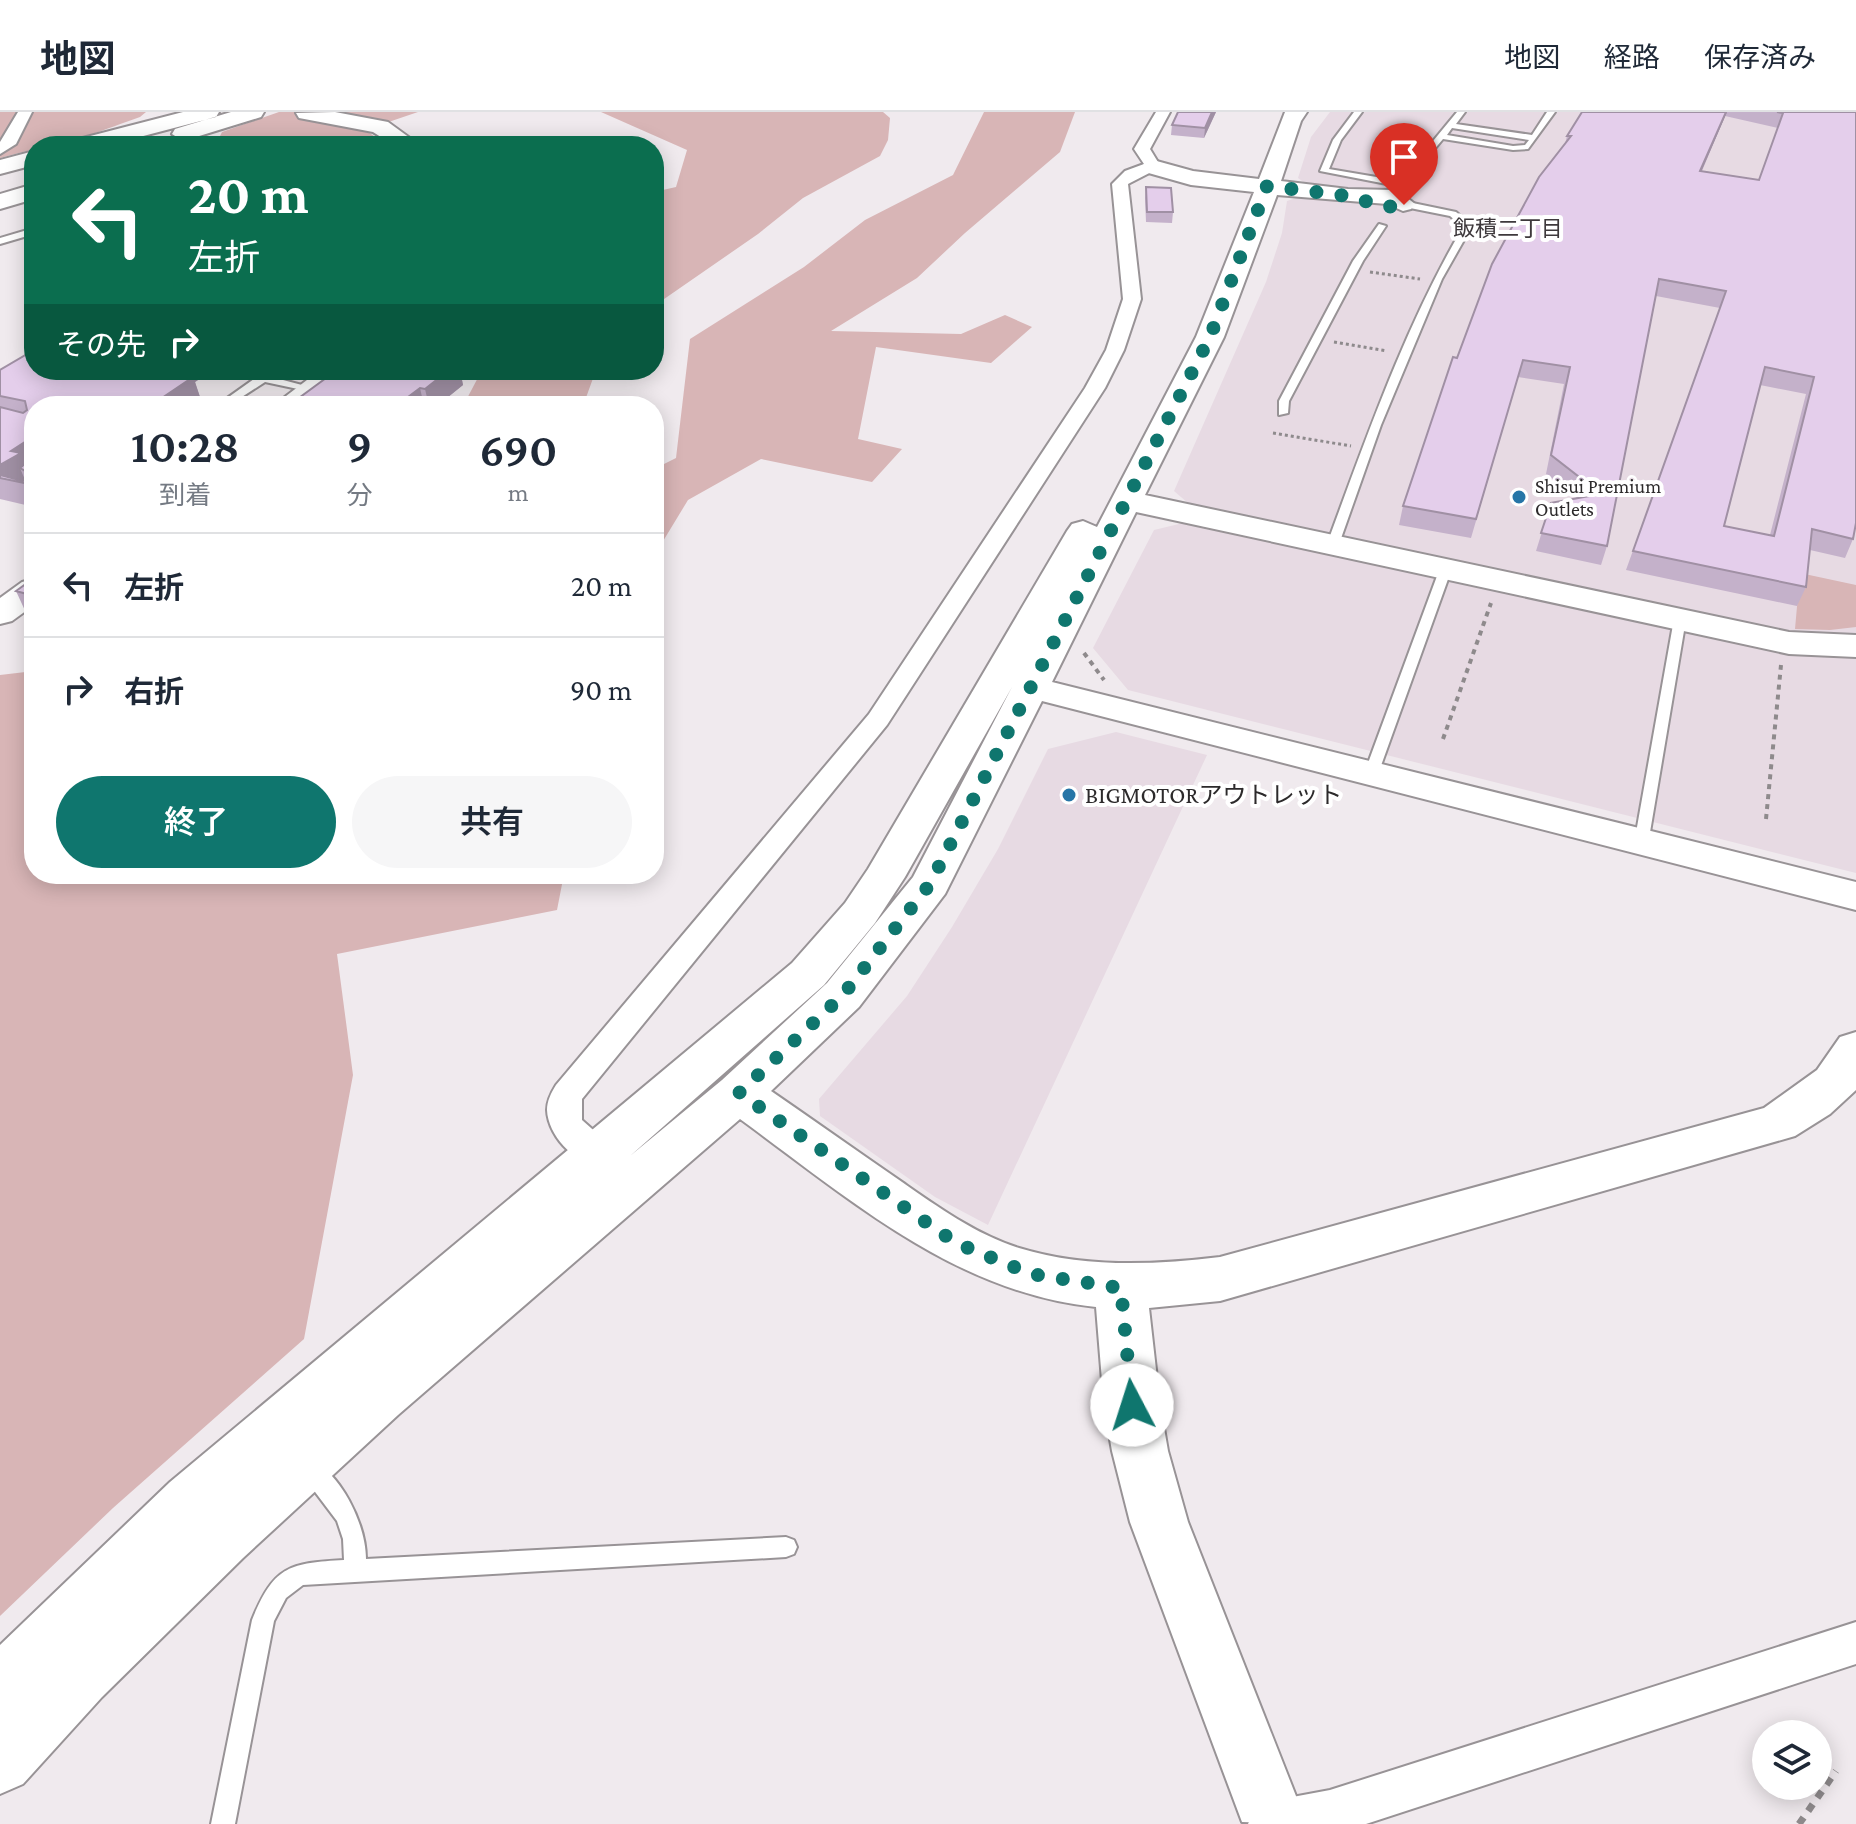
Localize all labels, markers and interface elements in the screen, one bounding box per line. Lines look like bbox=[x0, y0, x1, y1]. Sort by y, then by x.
text: 地図 bbox=[40, 38, 116, 80]
text: 地図 bbox=[1504, 42, 1560, 73]
text: 経路 bbox=[1604, 42, 1660, 73]
text: 保存済み bbox=[1704, 42, 1816, 73]
pin bbox=[1370, 123, 1438, 205]
icon: arrive bbox=[1382, 135, 1426, 179]
text: 20 m bbox=[188, 163, 309, 225]
icon: left bbox=[56, 168, 160, 272]
district label: 飯積二丁目 bbox=[1453, 216, 1563, 241]
text: 左折 bbox=[188, 238, 260, 278]
icon: right bbox=[162, 320, 206, 364]
text: その先 bbox=[56, 328, 146, 361]
text: 10:28 bbox=[131, 419, 240, 472]
text: 9 bbox=[347, 419, 372, 472]
text: 690 bbox=[479, 423, 557, 476]
place label: Shisui Premium Outlets bbox=[1535, 475, 1661, 520]
text: m bbox=[508, 478, 529, 507]
text: 到着 bbox=[159, 481, 211, 510]
text: 分 bbox=[346, 481, 372, 510]
marker: Shisui Premium Outlets bbox=[1510, 488, 1528, 506]
icon: left bbox=[56, 563, 100, 607]
text: 20 m bbox=[571, 569, 632, 602]
text: 左折 bbox=[124, 571, 184, 604]
icon: right bbox=[56, 667, 100, 711]
text: 90 m bbox=[570, 673, 632, 706]
text: 右折 bbox=[124, 675, 184, 708]
button: 終了 bbox=[56, 776, 336, 868]
button: 共有 bbox=[352, 776, 632, 868]
place label: BIGMOTORアウトレット bbox=[1085, 781, 1343, 808]
marker: BIGMOTORアウトレット bbox=[1060, 786, 1078, 804]
position arrow bbox=[1090, 1363, 1174, 1447]
map controls bbox=[1752, 1720, 1832, 1800]
button: layers bbox=[1752, 1720, 1832, 1800]

